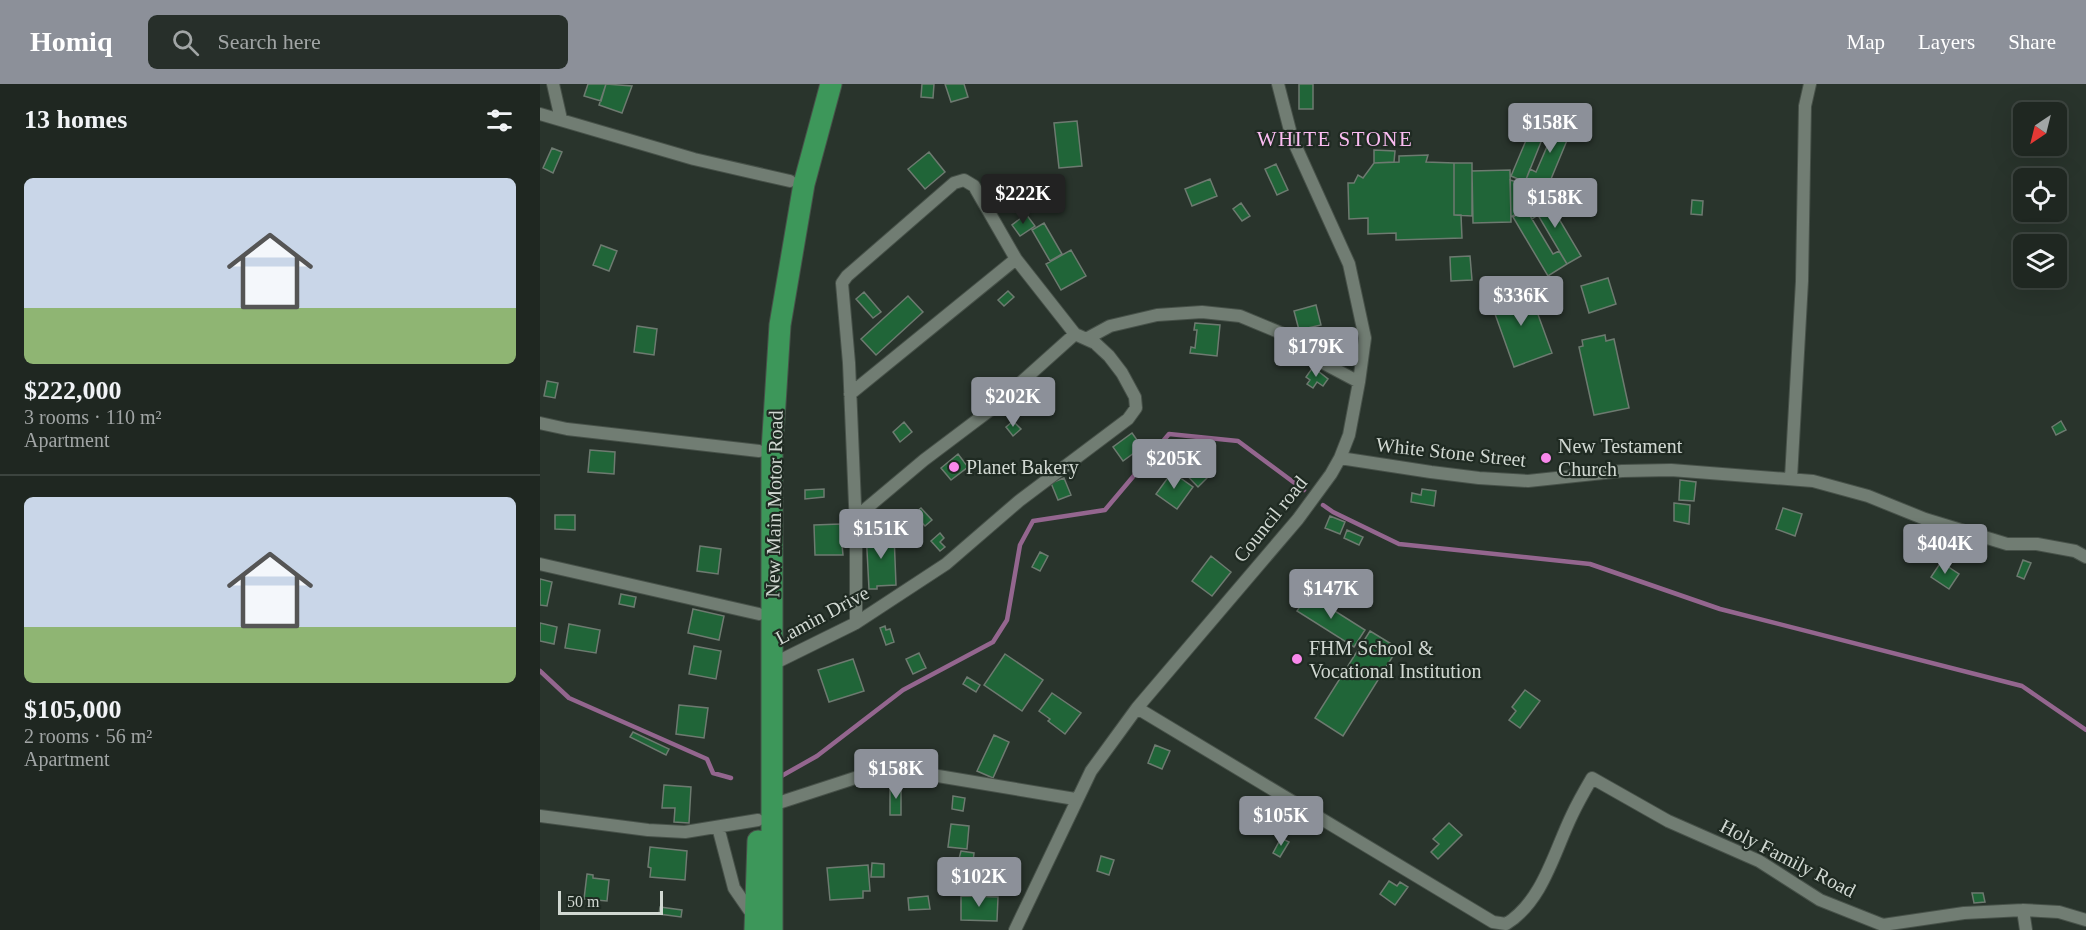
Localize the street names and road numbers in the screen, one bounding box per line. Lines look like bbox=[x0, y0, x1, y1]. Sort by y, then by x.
street label: New Main Motor Road bbox=[761, 410, 787, 598]
street label: White Stone Street bbox=[1375, 433, 1528, 471]
street label: Council road bbox=[1229, 472, 1311, 566]
street label: Lamin Drive bbox=[771, 581, 873, 649]
street label: Holy Family Road bbox=[1716, 814, 1859, 902]

